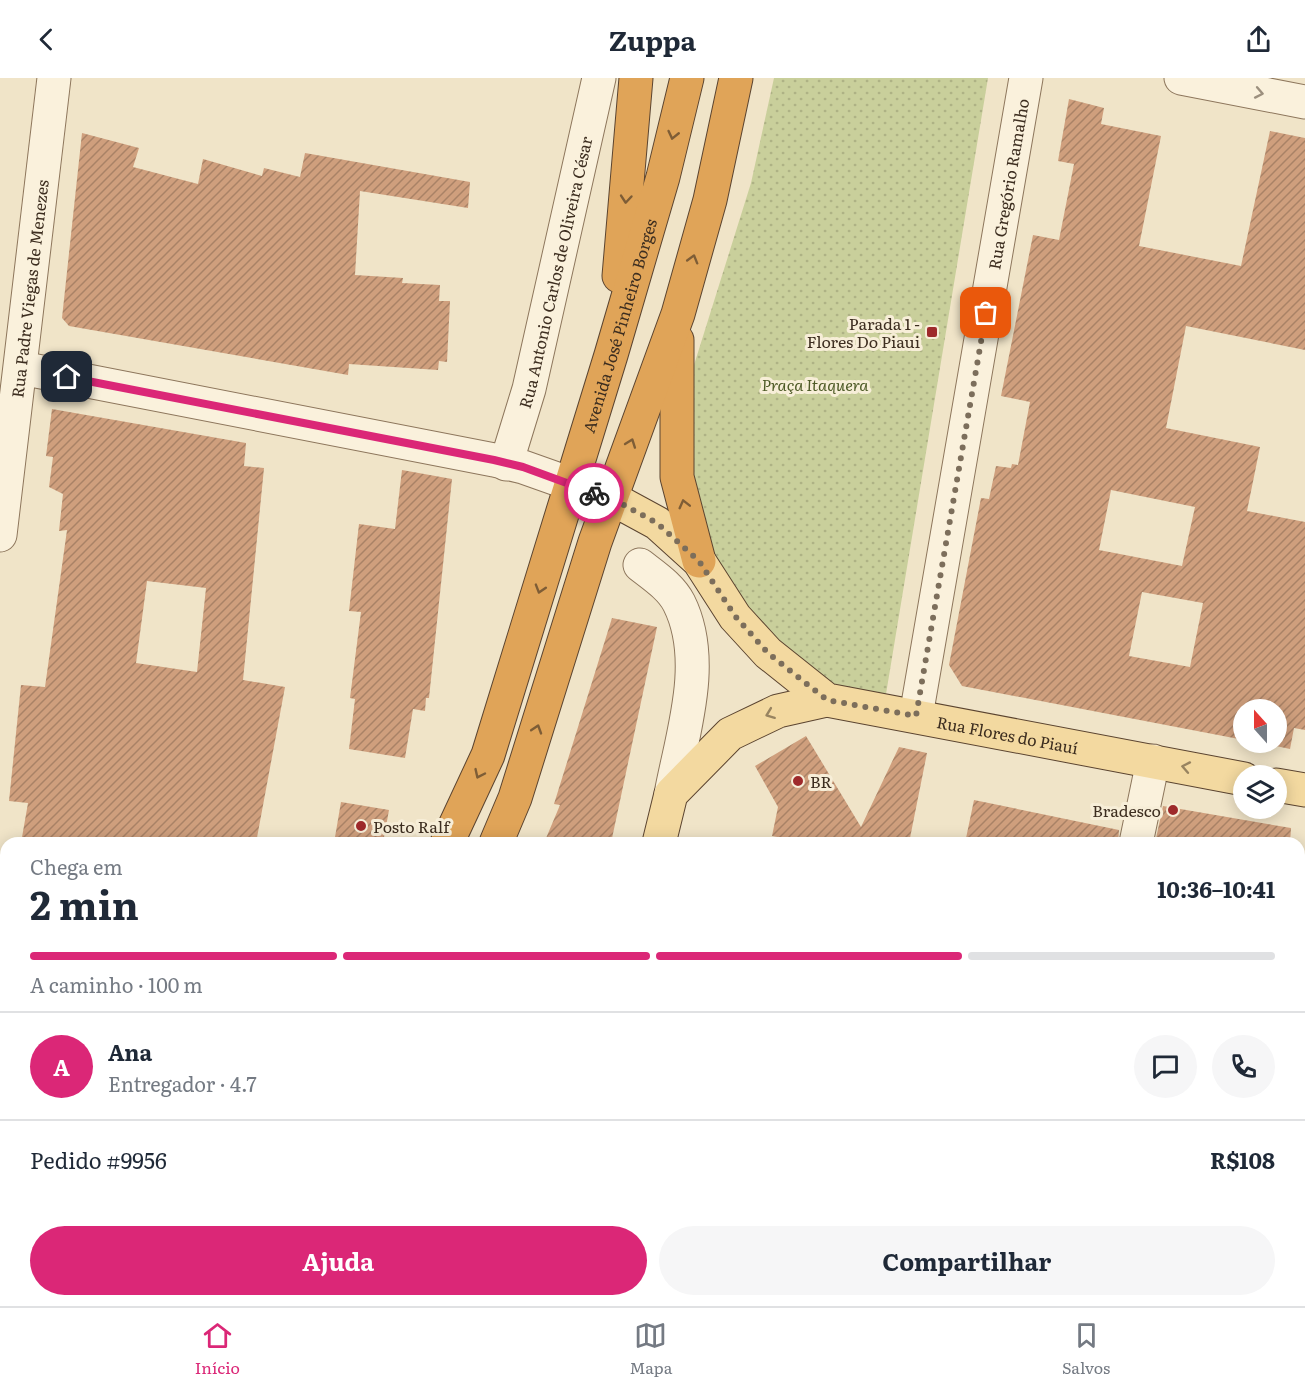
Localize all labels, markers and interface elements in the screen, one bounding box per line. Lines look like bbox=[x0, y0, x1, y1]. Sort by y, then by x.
text: Zuppa bbox=[609, 19, 696, 59]
icon: back bbox=[30, 23, 63, 56]
icon: share bbox=[1242, 23, 1275, 56]
one-way arrow bbox=[1254, 86, 1264, 99]
street label: Rua Gregório Ramalho bbox=[981, 96, 1034, 271]
one-way arrow bbox=[667, 130, 680, 140]
street label: Rua Antonio Carlos de Oliveira César bbox=[512, 134, 598, 411]
street label: Rua Padre Viegas de Menezes bbox=[4, 178, 54, 399]
one-way arrow bbox=[620, 195, 633, 204]
street label: Avenida José Pinheiro Borges bbox=[576, 216, 662, 436]
one-way arrow bbox=[686, 254, 698, 264]
pin bbox=[960, 287, 1011, 338]
icon: bag bbox=[969, 296, 1002, 329]
place label: Parada 1 - Flores Do Piaui bbox=[807, 311, 920, 353]
marker: Parada 1 - Flores Do Piaui bbox=[925, 325, 939, 339]
pin bbox=[41, 351, 92, 402]
icon: home bbox=[50, 360, 83, 393]
park label: Praça Itaquera bbox=[762, 372, 869, 396]
one-way arrow bbox=[624, 439, 637, 449]
courier bbox=[564, 463, 624, 523]
icon: bike bbox=[578, 477, 611, 510]
one-way arrow bbox=[679, 499, 692, 509]
one-way arrow bbox=[534, 583, 547, 594]
north arrow bbox=[1233, 699, 1287, 753]
map controls bbox=[1233, 699, 1287, 819]
one-way arrow bbox=[766, 707, 776, 720]
street label: Rua Flores do Piauí bbox=[935, 709, 1080, 759]
one-way arrow bbox=[530, 724, 542, 735]
one-way arrow bbox=[1181, 761, 1191, 774]
button: layers bbox=[1233, 765, 1287, 819]
one-way arrow bbox=[475, 768, 487, 779]
place label: BR bbox=[810, 769, 833, 793]
marker: BR bbox=[791, 774, 805, 788]
place label: Bradesco bbox=[1092, 798, 1161, 822]
marker: Bradesco bbox=[1166, 803, 1180, 817]
place label: Posto Ralf bbox=[373, 814, 451, 838]
marker: Posto Ralf bbox=[354, 819, 368, 833]
text: Chega em bbox=[30, 851, 123, 881]
text: 10:36–10:41 bbox=[1157, 872, 1275, 905]
text: 2 min bbox=[30, 874, 139, 932]
text: A caminho · 100 m bbox=[30, 969, 203, 999]
text: Ana bbox=[108, 1035, 152, 1068]
button: chat bbox=[1134, 1035, 1197, 1098]
button: phone bbox=[1212, 1035, 1275, 1098]
text: A bbox=[53, 1050, 70, 1083]
text: Entregador · 4.7 bbox=[108, 1068, 257, 1098]
text: Pedido #9956 bbox=[30, 1143, 167, 1176]
text: R$108 bbox=[1210, 1143, 1275, 1176]
button: Ajuda bbox=[30, 1226, 647, 1295]
button: Compartilhar bbox=[659, 1226, 1275, 1295]
tab: Início bbox=[195, 1319, 240, 1379]
tab: Mapa bbox=[630, 1319, 672, 1379]
tab: Salvos bbox=[1062, 1319, 1110, 1379]

